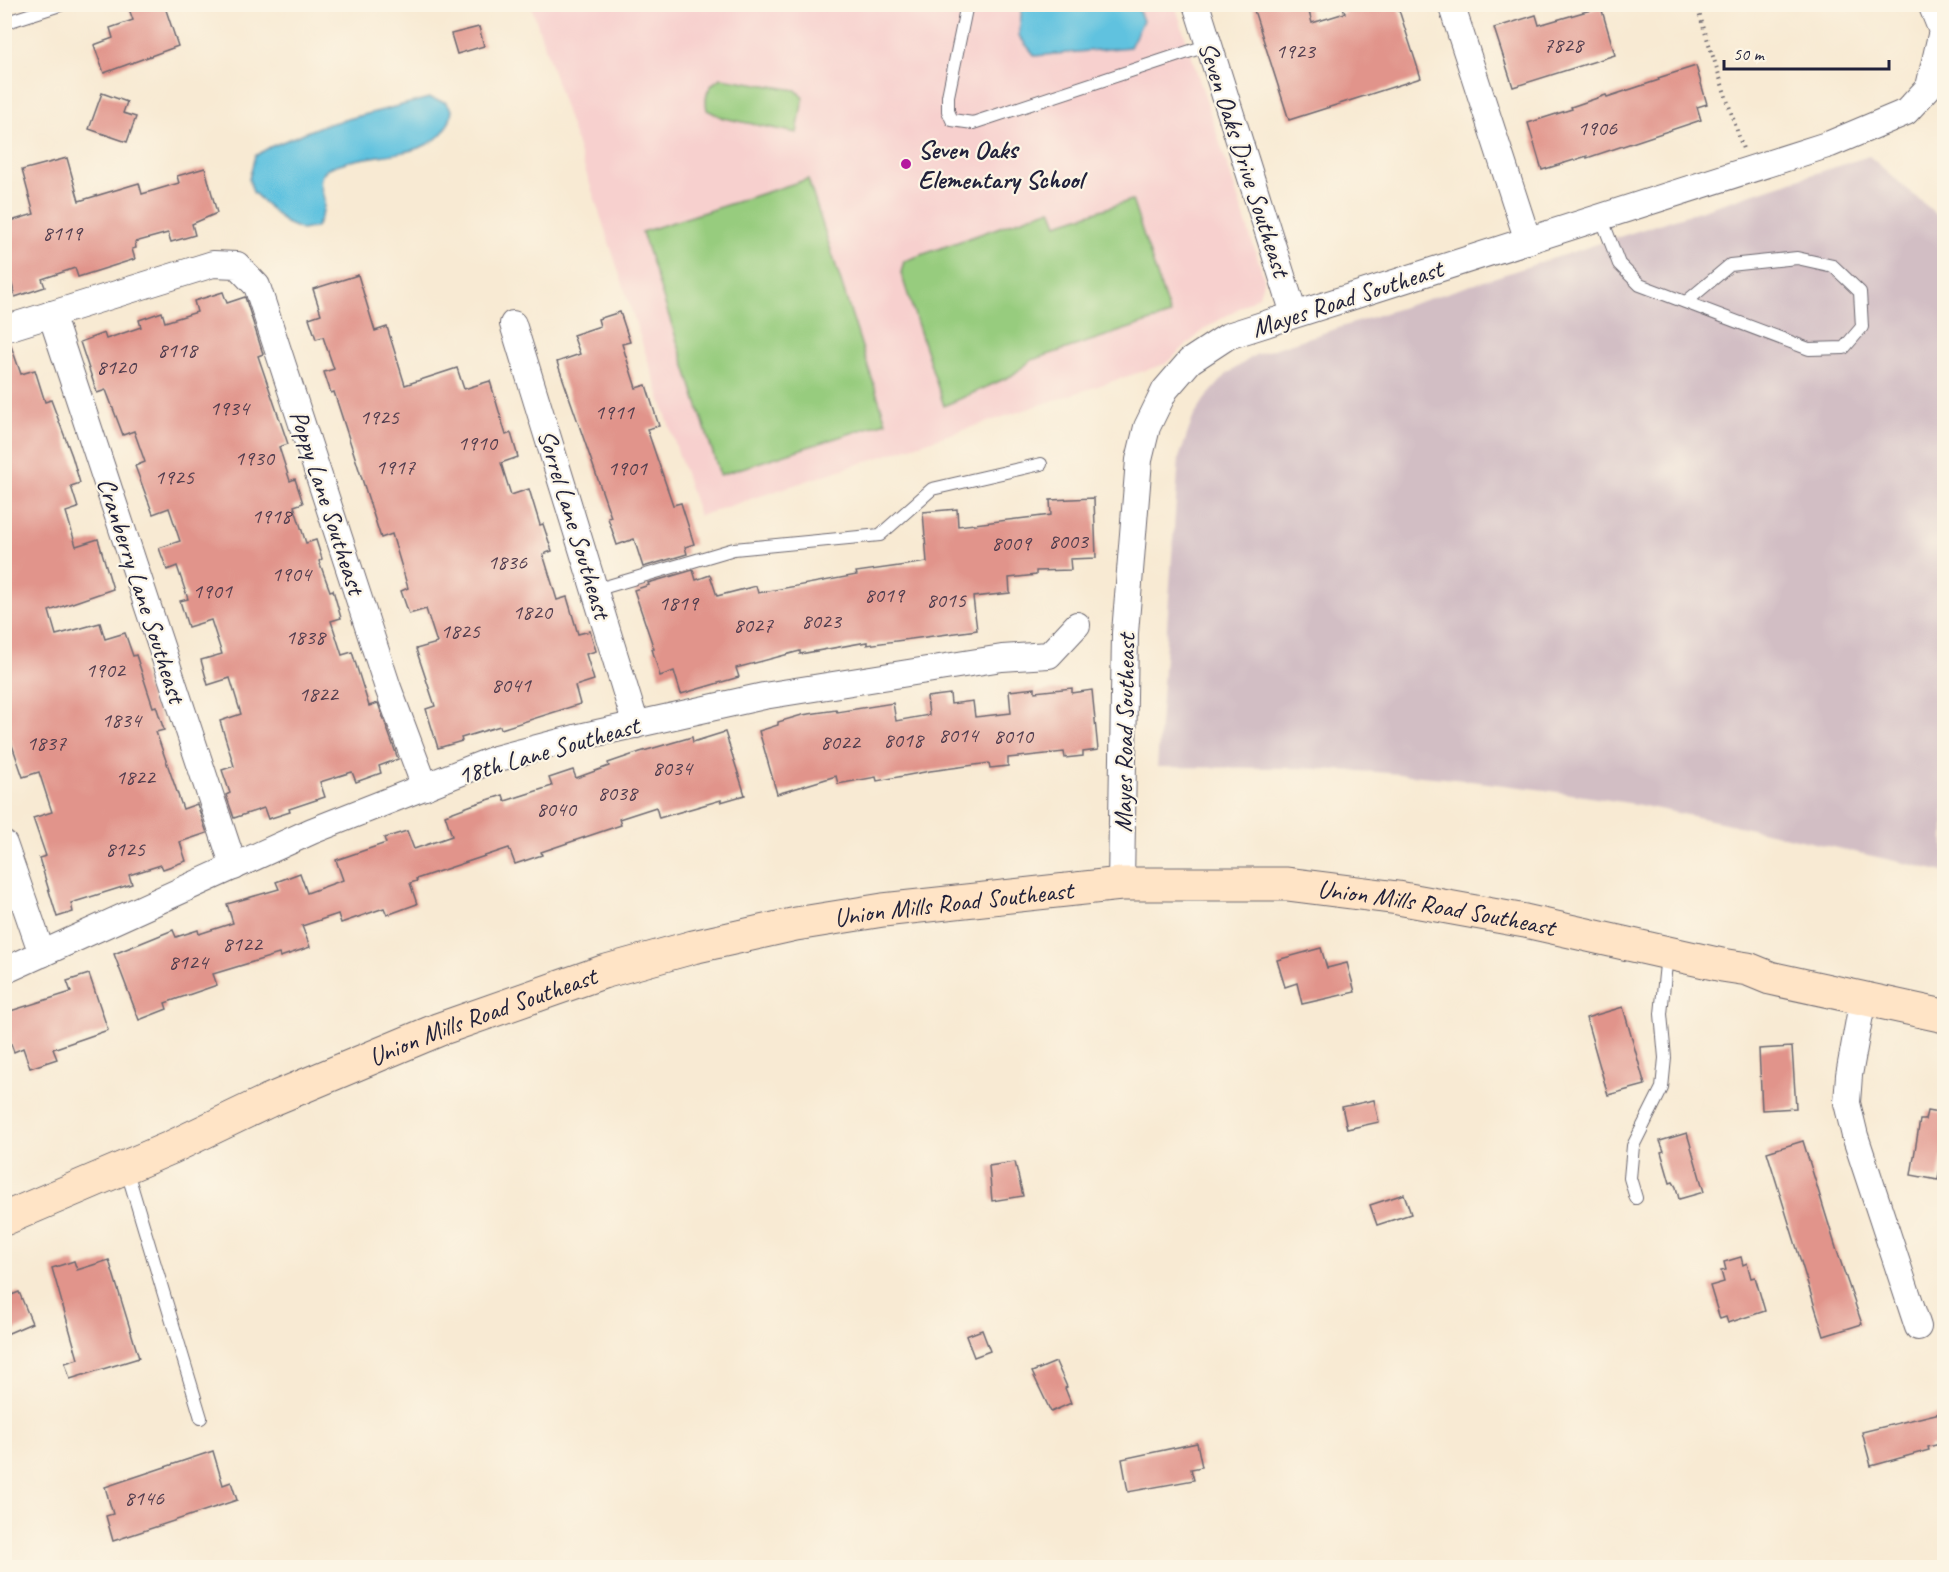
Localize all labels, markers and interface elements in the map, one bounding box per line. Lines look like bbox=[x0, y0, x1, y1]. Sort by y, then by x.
house number: 7828 bbox=[1543, 31, 1585, 59]
scale bar bbox=[1724, 33, 1889, 71]
house number: 1923 bbox=[1275, 37, 1317, 65]
street label: Seven Oaks Drive Southeast bbox=[1191, 38, 1299, 283]
text: 50 m bbox=[1733, 43, 1766, 65]
house number: 1906 bbox=[1577, 114, 1618, 142]
place label: Seven Oaks Elementary School bbox=[918, 133, 1088, 196]
marker: Seven Oaks Elementary School bbox=[899, 157, 913, 171]
house number: 8119 bbox=[42, 219, 84, 247]
street label: Mayes Road Southeast bbox=[1248, 251, 1449, 345]
house number: 8118 bbox=[157, 336, 199, 364]
house number: 8120 bbox=[96, 353, 138, 381]
house number: 1934 bbox=[209, 394, 251, 422]
house number: 1911 bbox=[594, 398, 635, 426]
house number: 1925 bbox=[359, 403, 400, 431]
street label: Poppy Lane Southeast bbox=[282, 406, 374, 601]
street label: Sorrel Lane Southeast bbox=[530, 426, 620, 625]
house number: 1910 bbox=[457, 429, 499, 457]
house number: 1930 bbox=[234, 444, 276, 472]
house number: 1917 bbox=[375, 453, 416, 481]
house number: 1901 bbox=[607, 454, 648, 482]
house number: 1925 bbox=[154, 463, 195, 491]
street label: Cranberry Lane Southeast bbox=[90, 474, 194, 709]
house number: 1918 bbox=[251, 502, 293, 530]
house number: 8003 bbox=[1048, 527, 1090, 555]
house number: 8009 bbox=[991, 529, 1033, 557]
house number: 1836 bbox=[487, 548, 528, 576]
house number: 1904 bbox=[271, 560, 313, 588]
house number: 1901 bbox=[192, 577, 233, 605]
house number: 8019 bbox=[864, 581, 906, 609]
house number: 8015 bbox=[926, 586, 967, 614]
house number: 1819 bbox=[658, 589, 700, 617]
house number: 1820 bbox=[512, 598, 554, 626]
house number: 8023 bbox=[801, 607, 843, 635]
house number: 8027 bbox=[733, 611, 774, 639]
house number: 1825 bbox=[440, 617, 481, 645]
house number: 1838 bbox=[285, 623, 327, 651]
street label: Mayes Road Southeast bbox=[1106, 631, 1143, 833]
house number: 1902 bbox=[85, 656, 127, 684]
house number: 8041 bbox=[491, 671, 532, 699]
house number: 1822 bbox=[298, 680, 340, 708]
house number: 1834 bbox=[101, 706, 143, 734]
street label: 18th Lane Southeast bbox=[454, 708, 645, 792]
house number: 8014 bbox=[938, 721, 980, 749]
house number: 8010 bbox=[993, 722, 1035, 750]
house number: 8018 bbox=[883, 726, 925, 754]
house number: 8022 bbox=[820, 728, 862, 756]
house number: 1837 bbox=[26, 729, 67, 757]
house number: 8034 bbox=[652, 754, 694, 782]
house number: 1822 bbox=[115, 763, 157, 791]
house number: 8038 bbox=[597, 779, 639, 807]
house number: 8040 bbox=[536, 795, 578, 823]
house number: 8125 bbox=[105, 835, 146, 863]
street label: Union Mills Road Southeast bbox=[1316, 872, 1560, 945]
street label: Union Mills Road Southeast bbox=[832, 873, 1077, 935]
house number: 8122 bbox=[222, 930, 264, 958]
house number: 8124 bbox=[168, 948, 210, 976]
street label: Union Mills Road Southeast bbox=[364, 959, 603, 1074]
house number: 8146 bbox=[124, 1484, 165, 1512]

